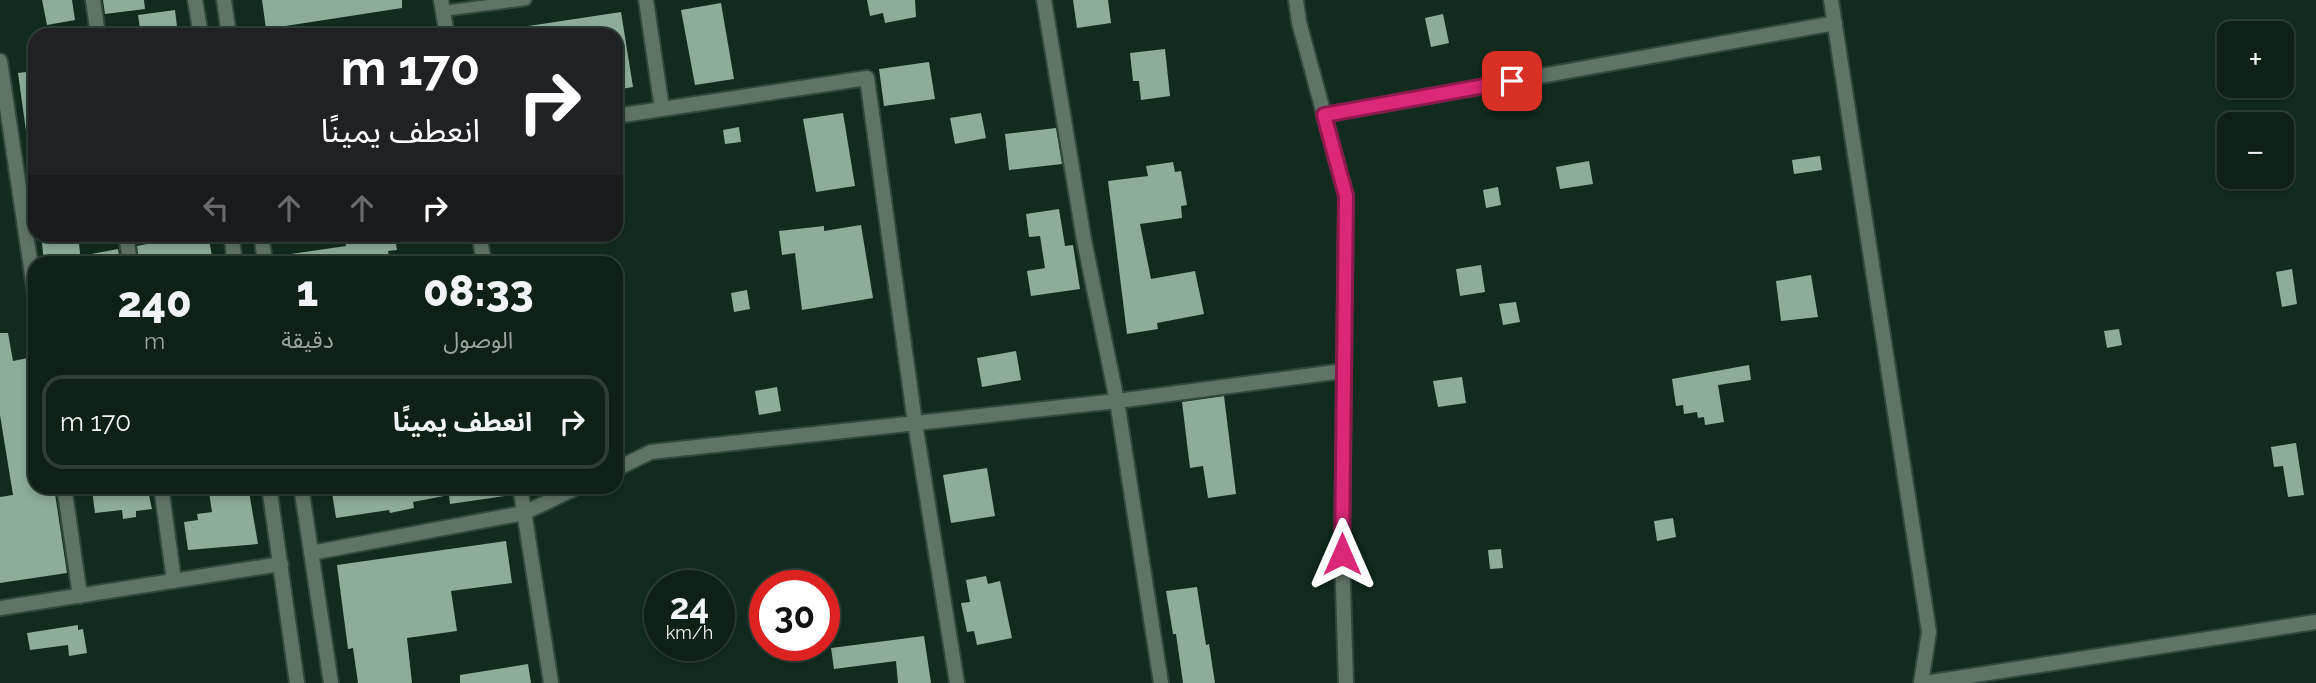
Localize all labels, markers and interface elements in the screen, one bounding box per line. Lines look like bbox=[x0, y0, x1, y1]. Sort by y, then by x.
map controls bbox=[2217, 21, 2294, 189]
button: + bbox=[2217, 21, 2294, 98]
text: 170 m bbox=[341, 39, 480, 96]
pin bbox=[1482, 51, 1542, 111]
icon: right bbox=[504, 56, 595, 147]
icon: arrive bbox=[1493, 62, 1531, 100]
text: انعطف يمينًا bbox=[321, 112, 480, 149]
button: − bbox=[2217, 112, 2294, 189]
icon: left bbox=[197, 189, 235, 227]
icon: ahead bbox=[270, 189, 308, 227]
icon: ahead bbox=[343, 189, 381, 227]
icon: right bbox=[416, 189, 454, 227]
text: 1 bbox=[297, 267, 318, 316]
text: 08:33 bbox=[423, 267, 534, 316]
text: 240 bbox=[117, 278, 192, 327]
text: دقيقة bbox=[281, 326, 334, 353]
text: الوصول bbox=[443, 326, 513, 353]
text: m bbox=[144, 327, 165, 354]
icon: right bbox=[553, 403, 591, 441]
text: 170 m bbox=[60, 407, 131, 437]
text: انعطف يمينًا bbox=[393, 407, 532, 437]
position arrow bbox=[1305, 517, 1379, 591]
speed limit sign: 30 bbox=[749, 570, 840, 661]
text: 24 bbox=[670, 586, 709, 627]
text: km/h bbox=[666, 622, 713, 643]

